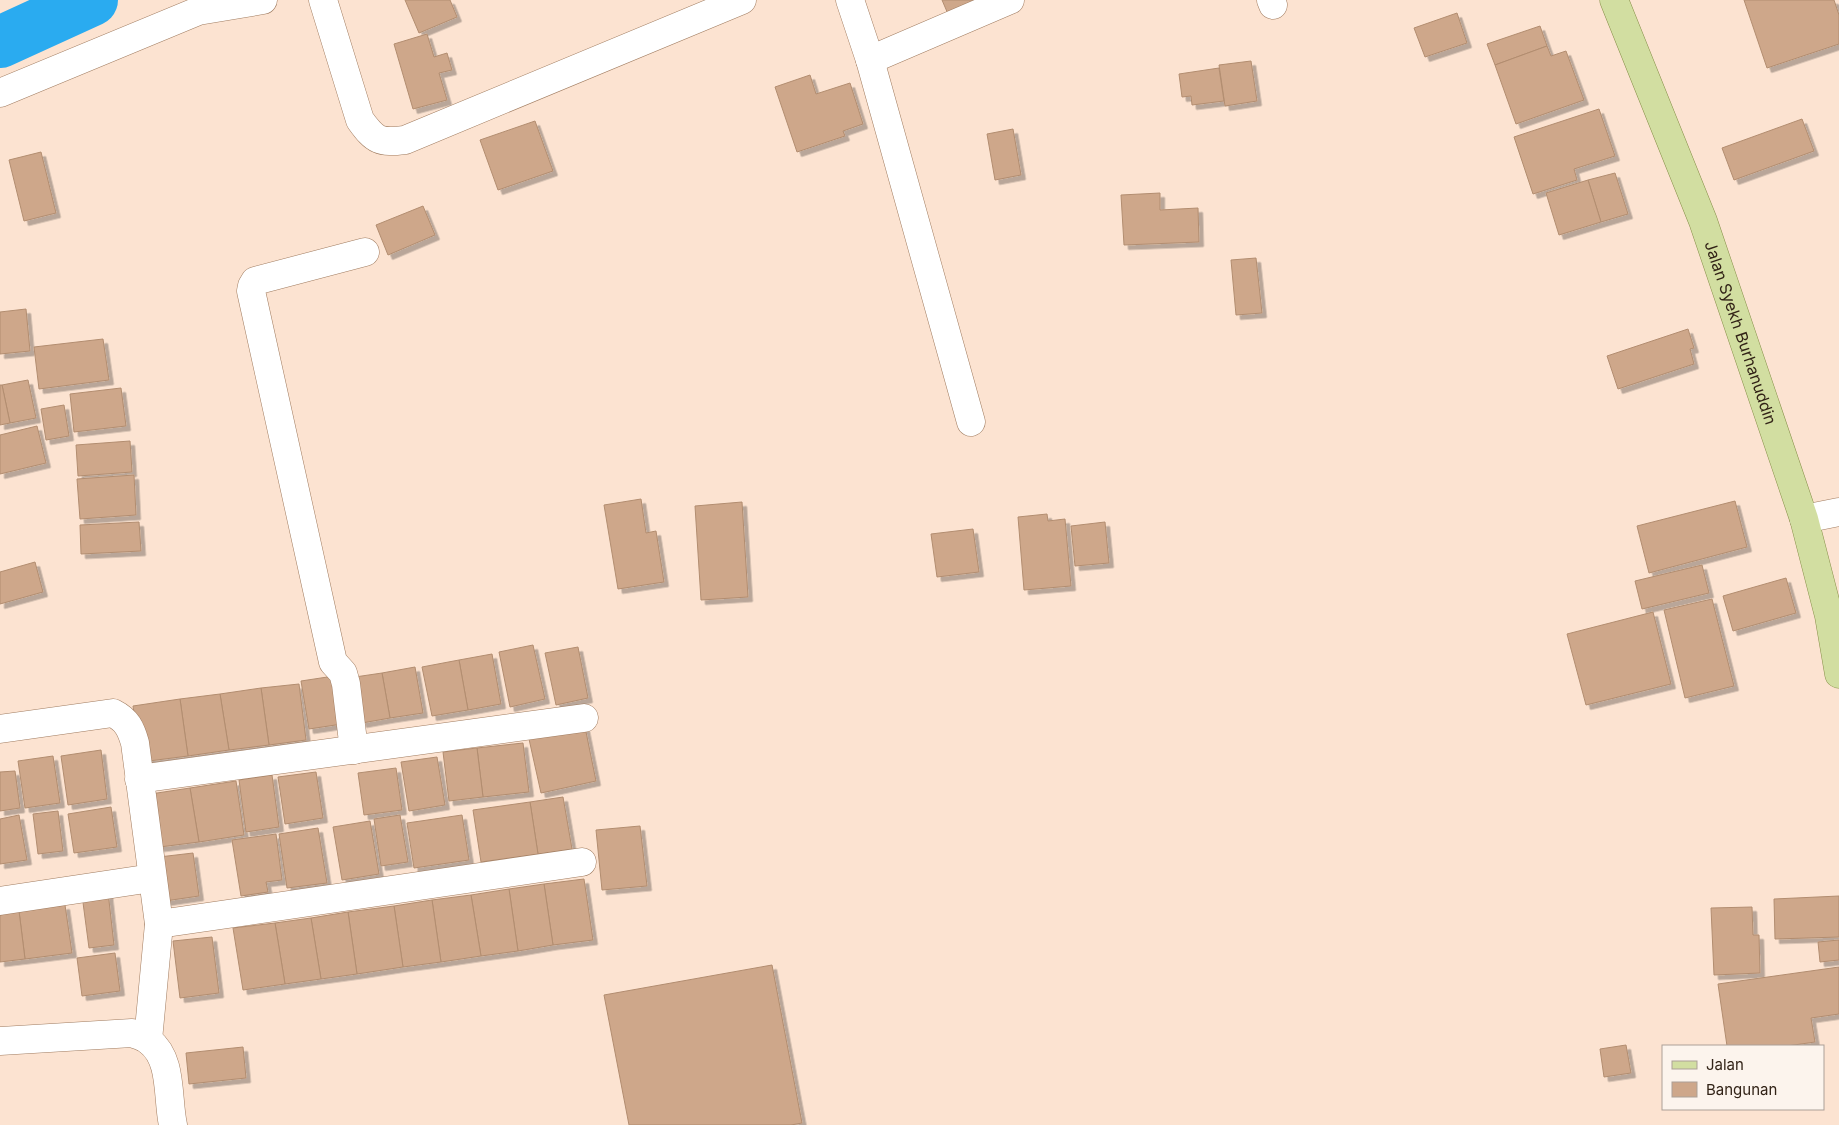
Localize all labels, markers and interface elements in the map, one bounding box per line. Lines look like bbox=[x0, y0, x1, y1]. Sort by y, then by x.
street label: Jalan Syekh Burhanuddin bbox=[1700, 238, 1781, 427]
legend bbox=[1662, 1045, 1824, 1110]
text: Jalan bbox=[1706, 1055, 1744, 1074]
text: Bangunan bbox=[1706, 1080, 1777, 1099]

